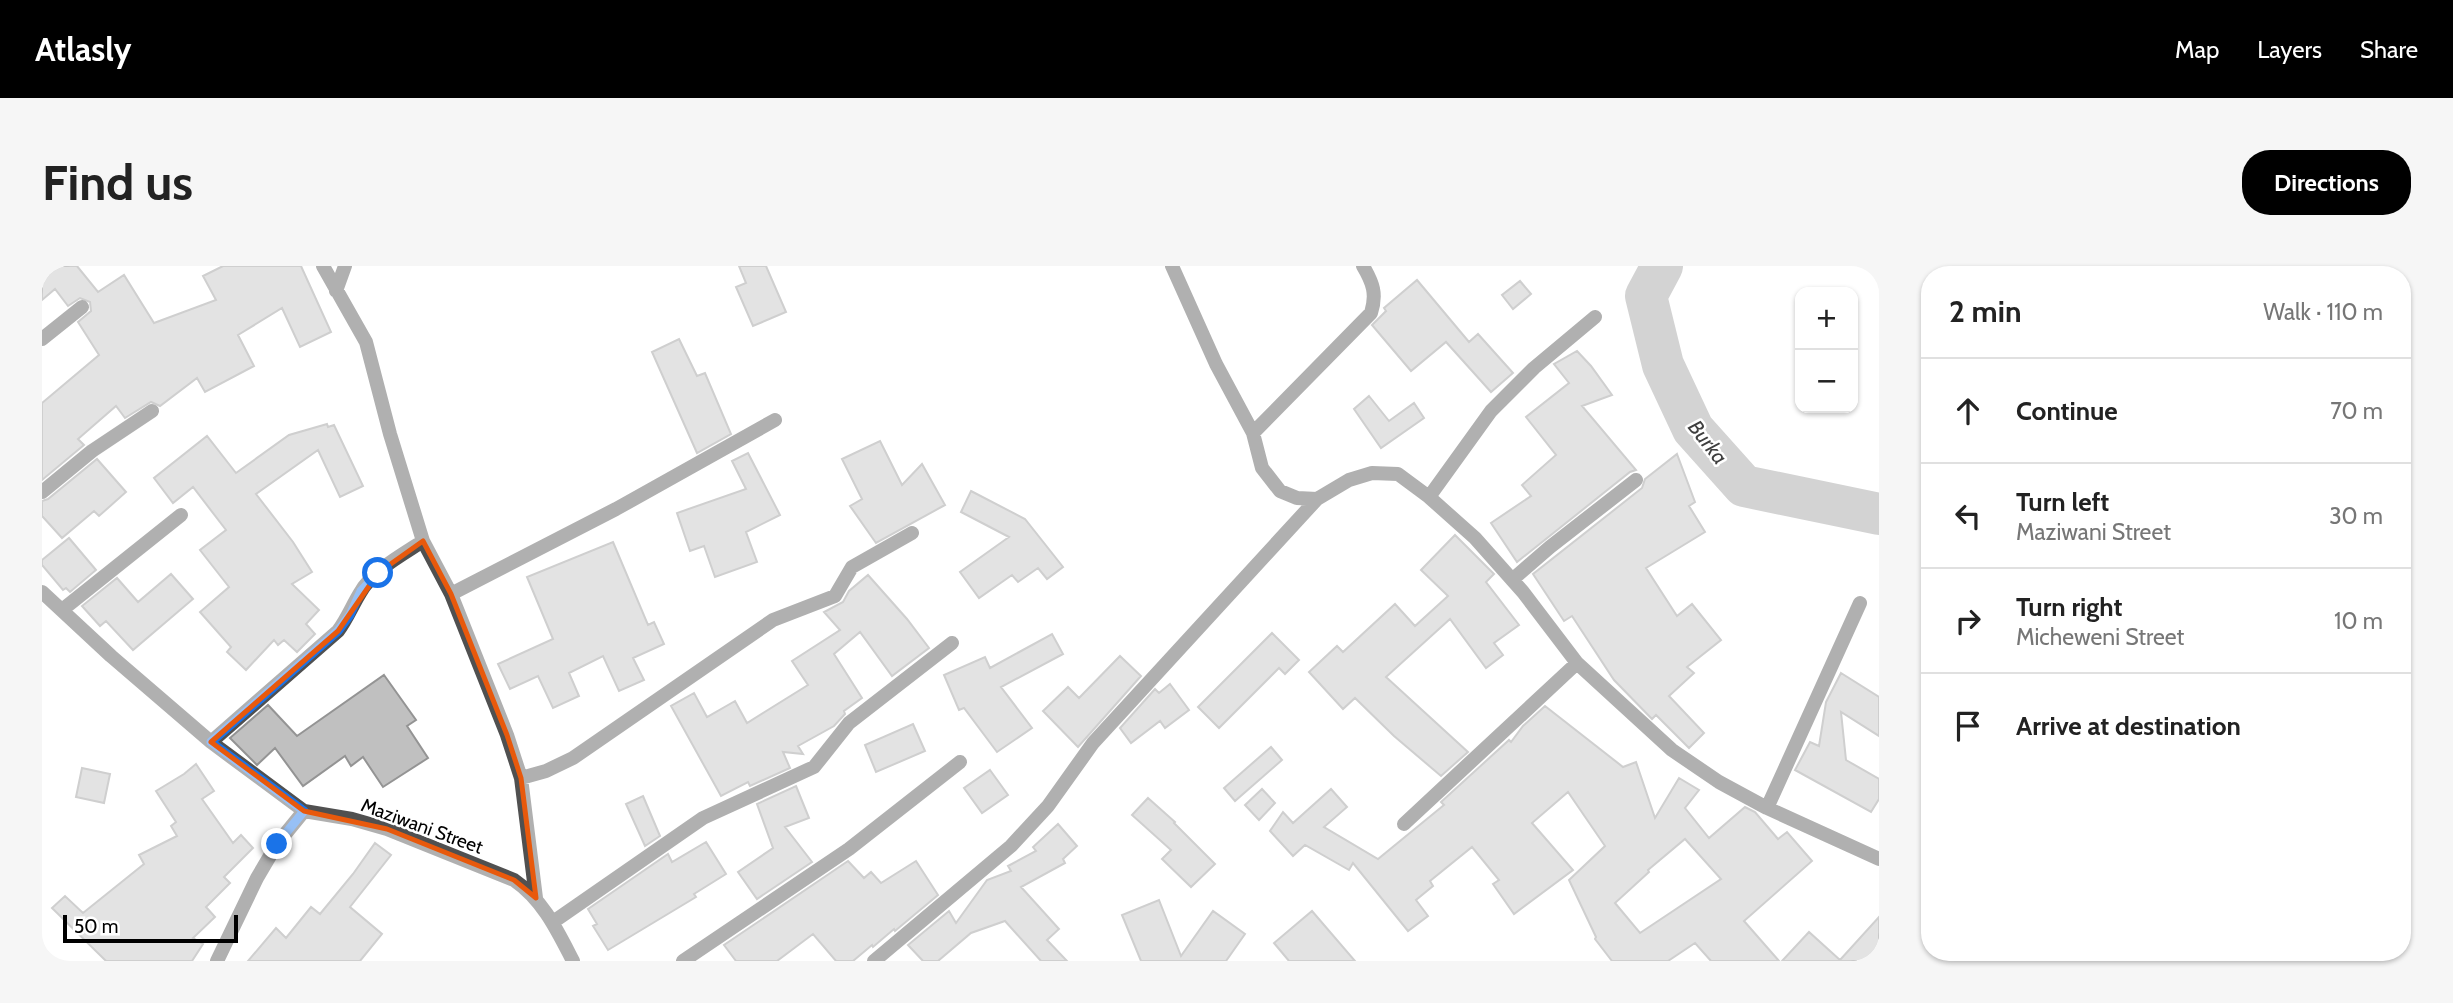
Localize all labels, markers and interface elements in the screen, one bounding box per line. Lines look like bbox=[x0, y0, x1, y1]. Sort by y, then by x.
text: Atlasly bbox=[35, 29, 132, 69]
text: Map bbox=[2175, 35, 2219, 64]
text: Layers bbox=[2257, 35, 2322, 64]
text: Share bbox=[2360, 35, 2418, 64]
button: Directions bbox=[2242, 150, 2411, 215]
text: Find us bbox=[42, 153, 193, 212]
map controls bbox=[1795, 287, 1858, 413]
button: + bbox=[1795, 287, 1858, 350]
text: 2 min bbox=[1949, 293, 2021, 330]
text: Walk · 110 m bbox=[2263, 298, 2383, 326]
button: − bbox=[1795, 350, 1858, 413]
icon: ahead bbox=[1949, 392, 1987, 430]
text: Continue bbox=[2016, 395, 2118, 427]
text: 70 m bbox=[2330, 397, 2383, 425]
water label: Burka bbox=[1683, 415, 1733, 469]
text: Turn left bbox=[2016, 486, 2109, 518]
icon: left bbox=[1949, 497, 1987, 535]
text: 30 m bbox=[2329, 502, 2383, 530]
text: Maziwani Street bbox=[2016, 518, 2171, 546]
route start bbox=[362, 557, 393, 588]
text: Turn right bbox=[2016, 591, 2122, 623]
icon: right bbox=[1949, 602, 1987, 640]
text: 10 m bbox=[2334, 607, 2383, 635]
text: Micheweni Street bbox=[2016, 623, 2184, 651]
icon: arrive bbox=[1949, 707, 1987, 745]
text: Arrive at destination bbox=[2016, 710, 2241, 742]
street label: Maziwani Street bbox=[358, 793, 487, 859]
route end bbox=[261, 828, 292, 859]
scale bar bbox=[63, 912, 238, 944]
text: 50 m bbox=[74, 915, 118, 938]

